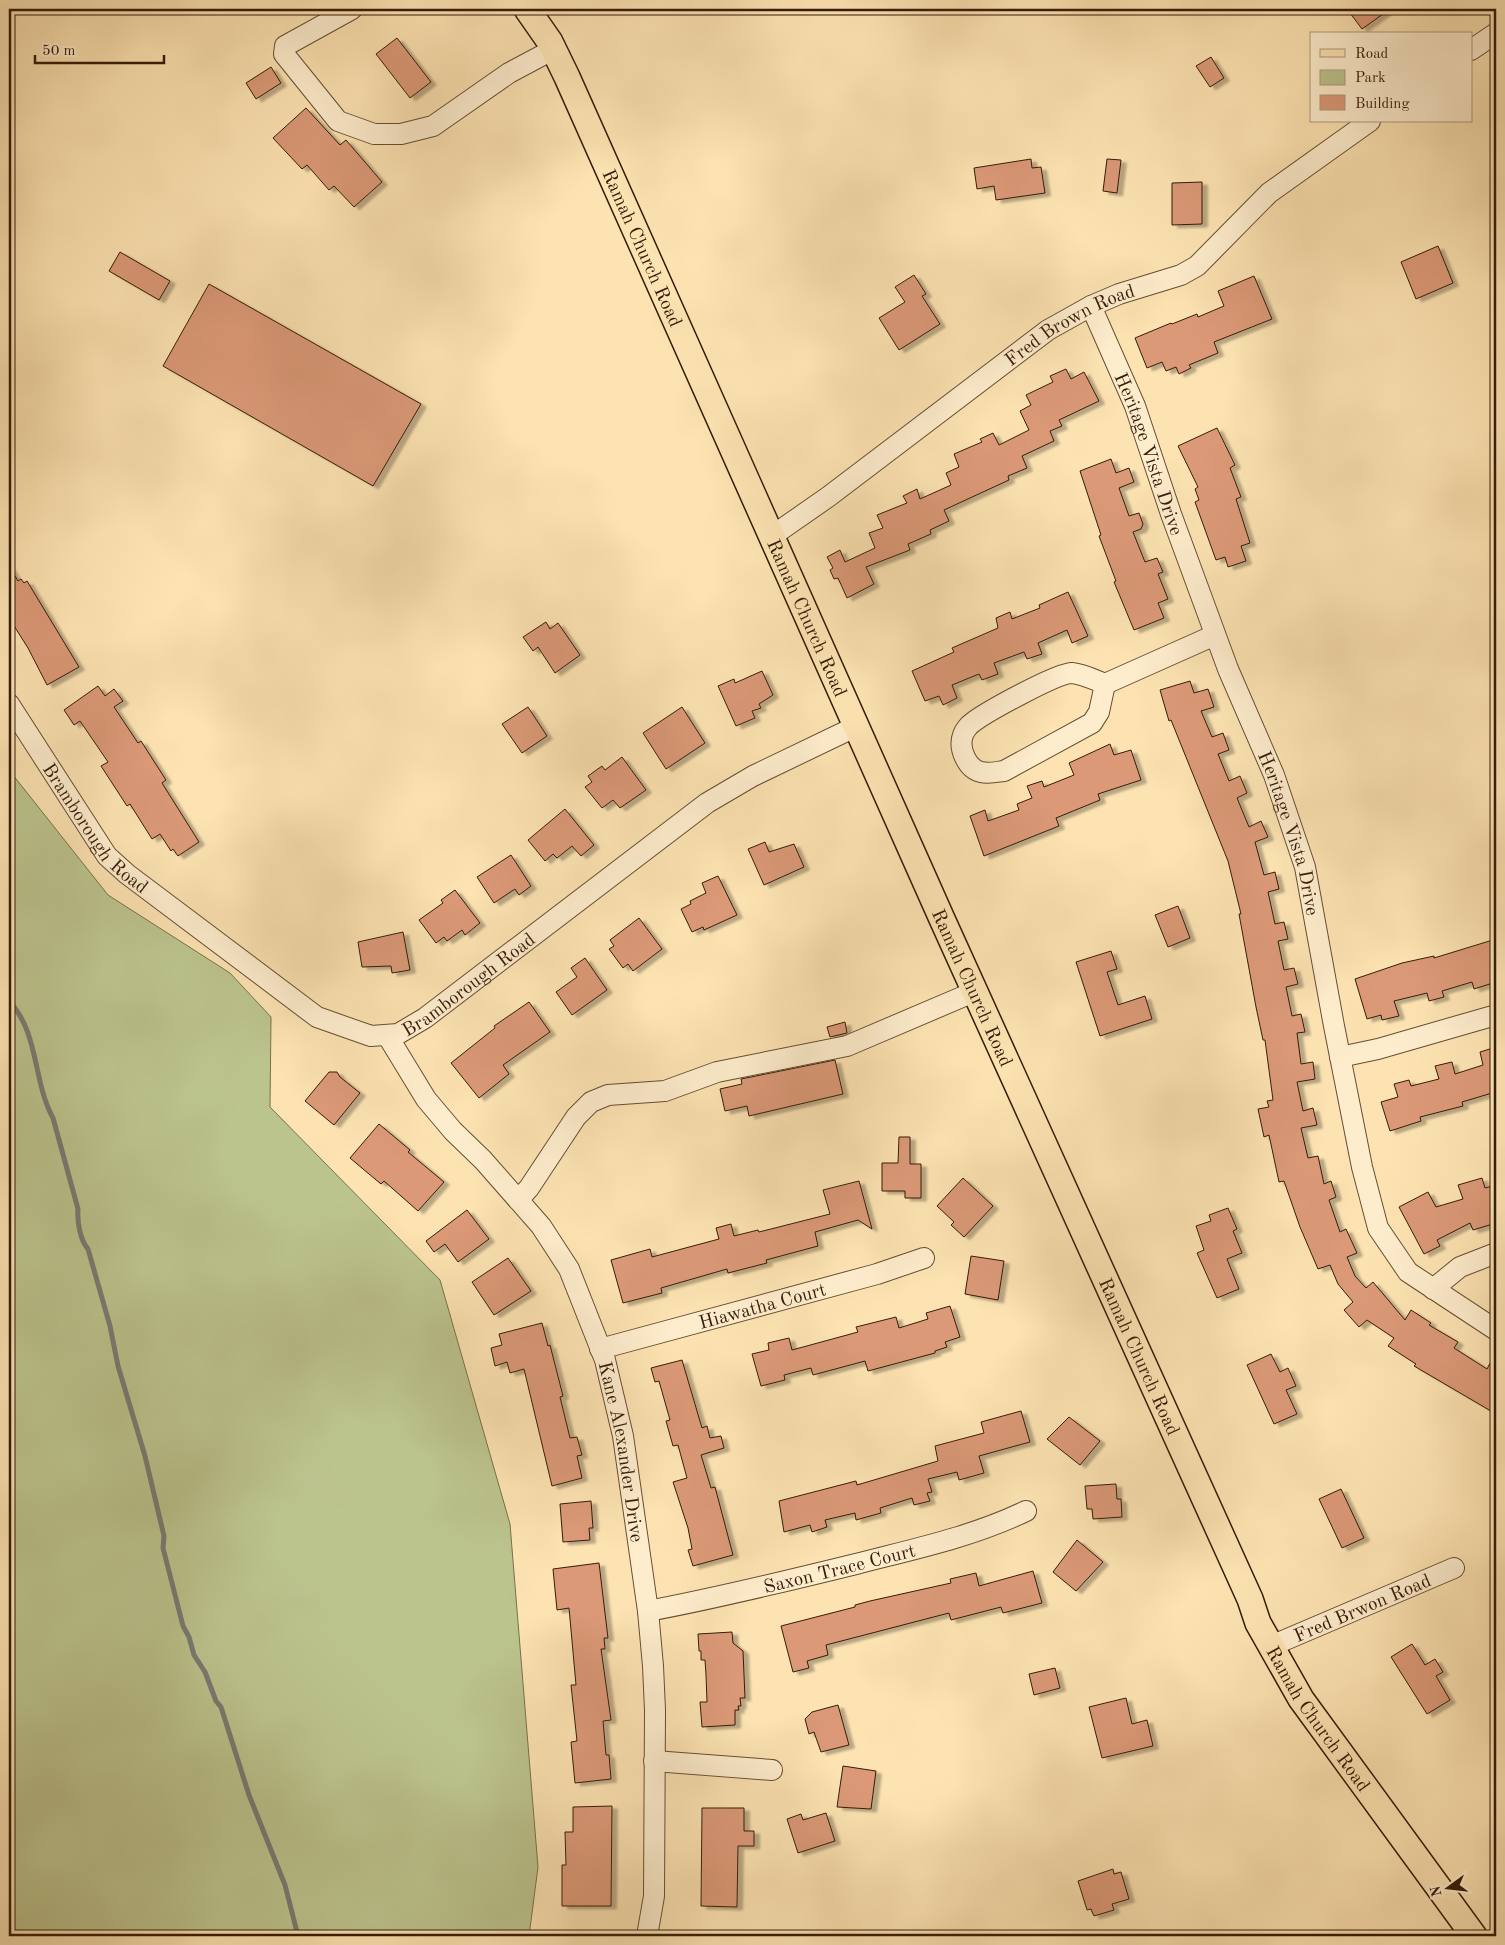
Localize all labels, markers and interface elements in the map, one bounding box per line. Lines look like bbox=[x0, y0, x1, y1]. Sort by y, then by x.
scale bar bbox=[35, 32, 164, 64]
legend bbox=[1310, 32, 1472, 122]
text: 50 m bbox=[42, 44, 76, 59]
text: Road bbox=[1355, 47, 1389, 62]
text: Park bbox=[1355, 71, 1386, 86]
text: Building bbox=[1355, 97, 1410, 112]
street label: Ramah Church Road bbox=[597, 167, 684, 331]
street label: Fred Brown Road bbox=[1002, 283, 1137, 371]
street label: Heritage Vista Drive bbox=[1110, 370, 1185, 538]
street label: Ramah Church Road bbox=[762, 537, 849, 701]
street label: Heritage Vista Drive bbox=[1253, 749, 1321, 917]
street label: Bramborough Road bbox=[38, 761, 151, 898]
street label: Ramah Church Road bbox=[927, 907, 1015, 1070]
street label: Bramborough Road bbox=[400, 931, 540, 1041]
street label: Ramah Church Road bbox=[1094, 1276, 1182, 1439]
street label: Hiawatha Court bbox=[697, 1281, 829, 1334]
street label: Kane Alexander Drive bbox=[594, 1360, 645, 1544]
street label: Saxon Trace Court bbox=[762, 1542, 918, 1598]
street label: Fred Brwon Road bbox=[1292, 1572, 1434, 1647]
street label: Ramah Church Road bbox=[1261, 1644, 1372, 1796]
north arrow bbox=[1422, 1862, 1472, 1912]
text: N bbox=[1428, 1884, 1445, 1898]

